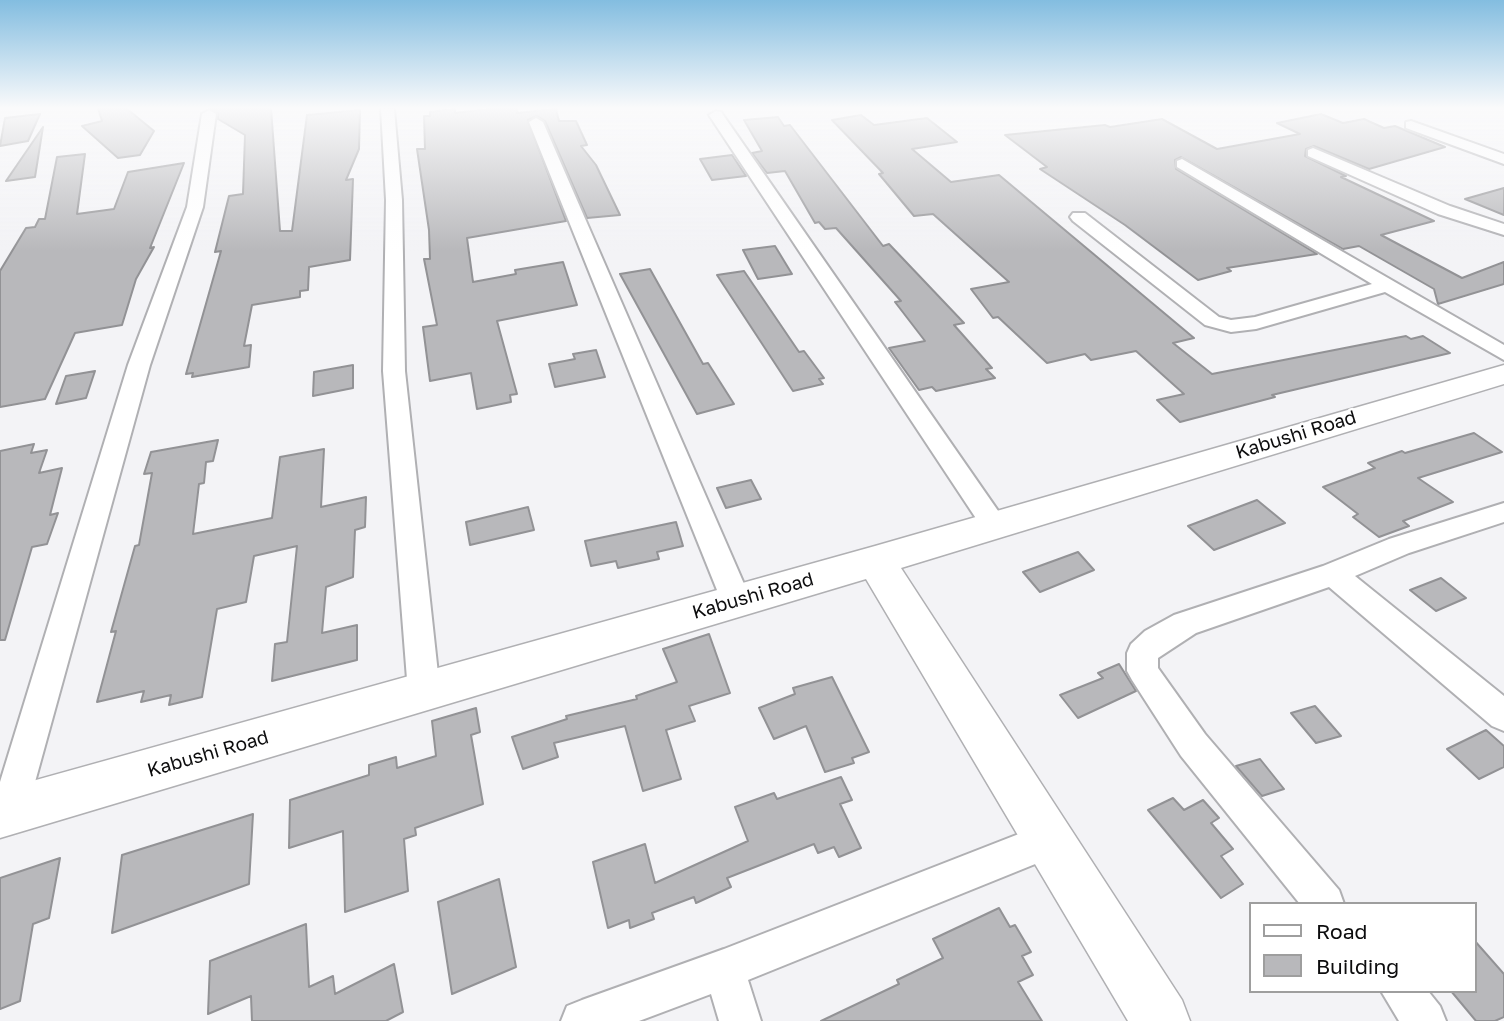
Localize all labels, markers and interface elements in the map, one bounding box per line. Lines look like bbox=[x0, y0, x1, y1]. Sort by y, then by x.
street label: Kabushi Road bbox=[1233, 406, 1359, 464]
street label: Kabushi Road bbox=[690, 568, 816, 624]
street label: Kabushi Road bbox=[145, 726, 271, 782]
legend bbox=[1248, 902, 1476, 993]
text: Road bbox=[1316, 918, 1367, 944]
text: Building bbox=[1316, 953, 1399, 979]

